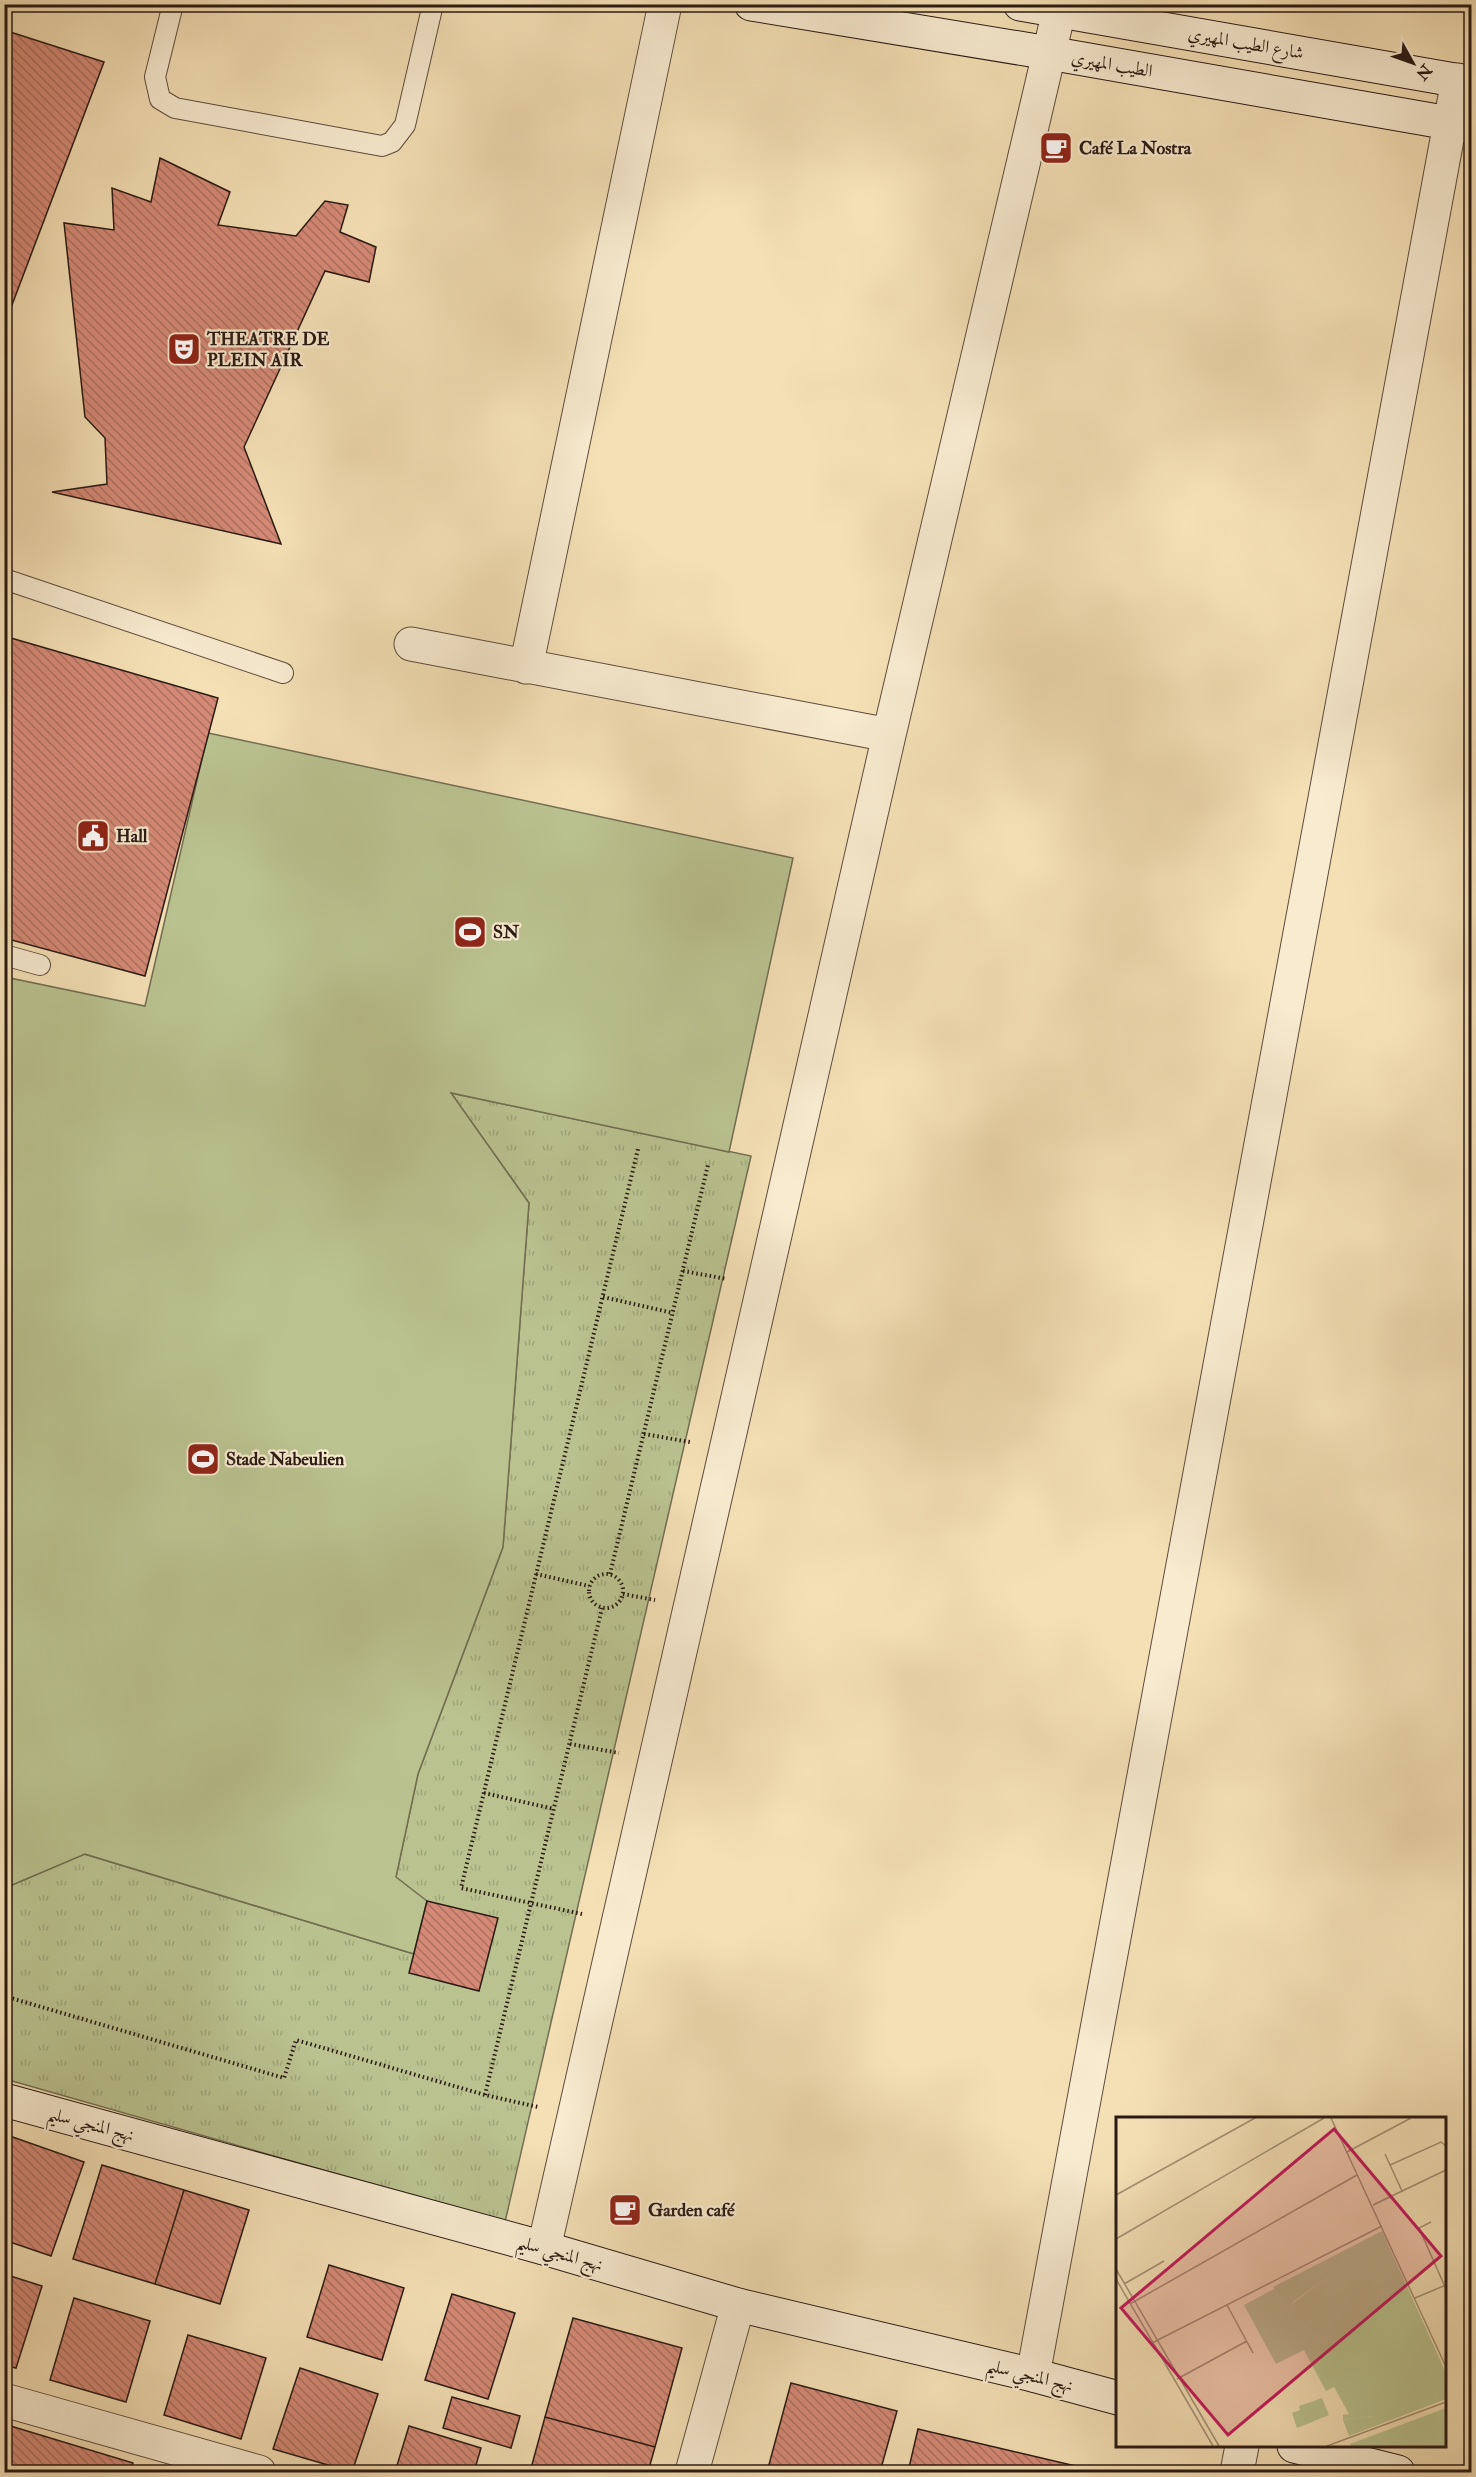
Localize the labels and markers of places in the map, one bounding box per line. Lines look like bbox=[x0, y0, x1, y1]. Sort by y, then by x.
cafe icon: Café La Nostra bbox=[1038, 130, 1074, 166]
place label: Café La Nostra bbox=[1079, 137, 1192, 160]
place label: THEATRE DE PLEIN AIR bbox=[206, 328, 329, 372]
theatre icon: THEATRE DE PLEIN AIR bbox=[166, 331, 202, 367]
public building icon: Hall bbox=[75, 818, 111, 854]
place label: Hall bbox=[116, 825, 148, 848]
sports icon: SN bbox=[452, 914, 488, 950]
place label: SN bbox=[493, 921, 520, 944]
sports icon: Stade Nabeulien bbox=[185, 1441, 221, 1477]
place label: Stade Nabeulien bbox=[226, 1448, 345, 1471]
cafe icon: Garden café bbox=[607, 2192, 643, 2228]
place label: Garden café bbox=[648, 2199, 735, 2222]

